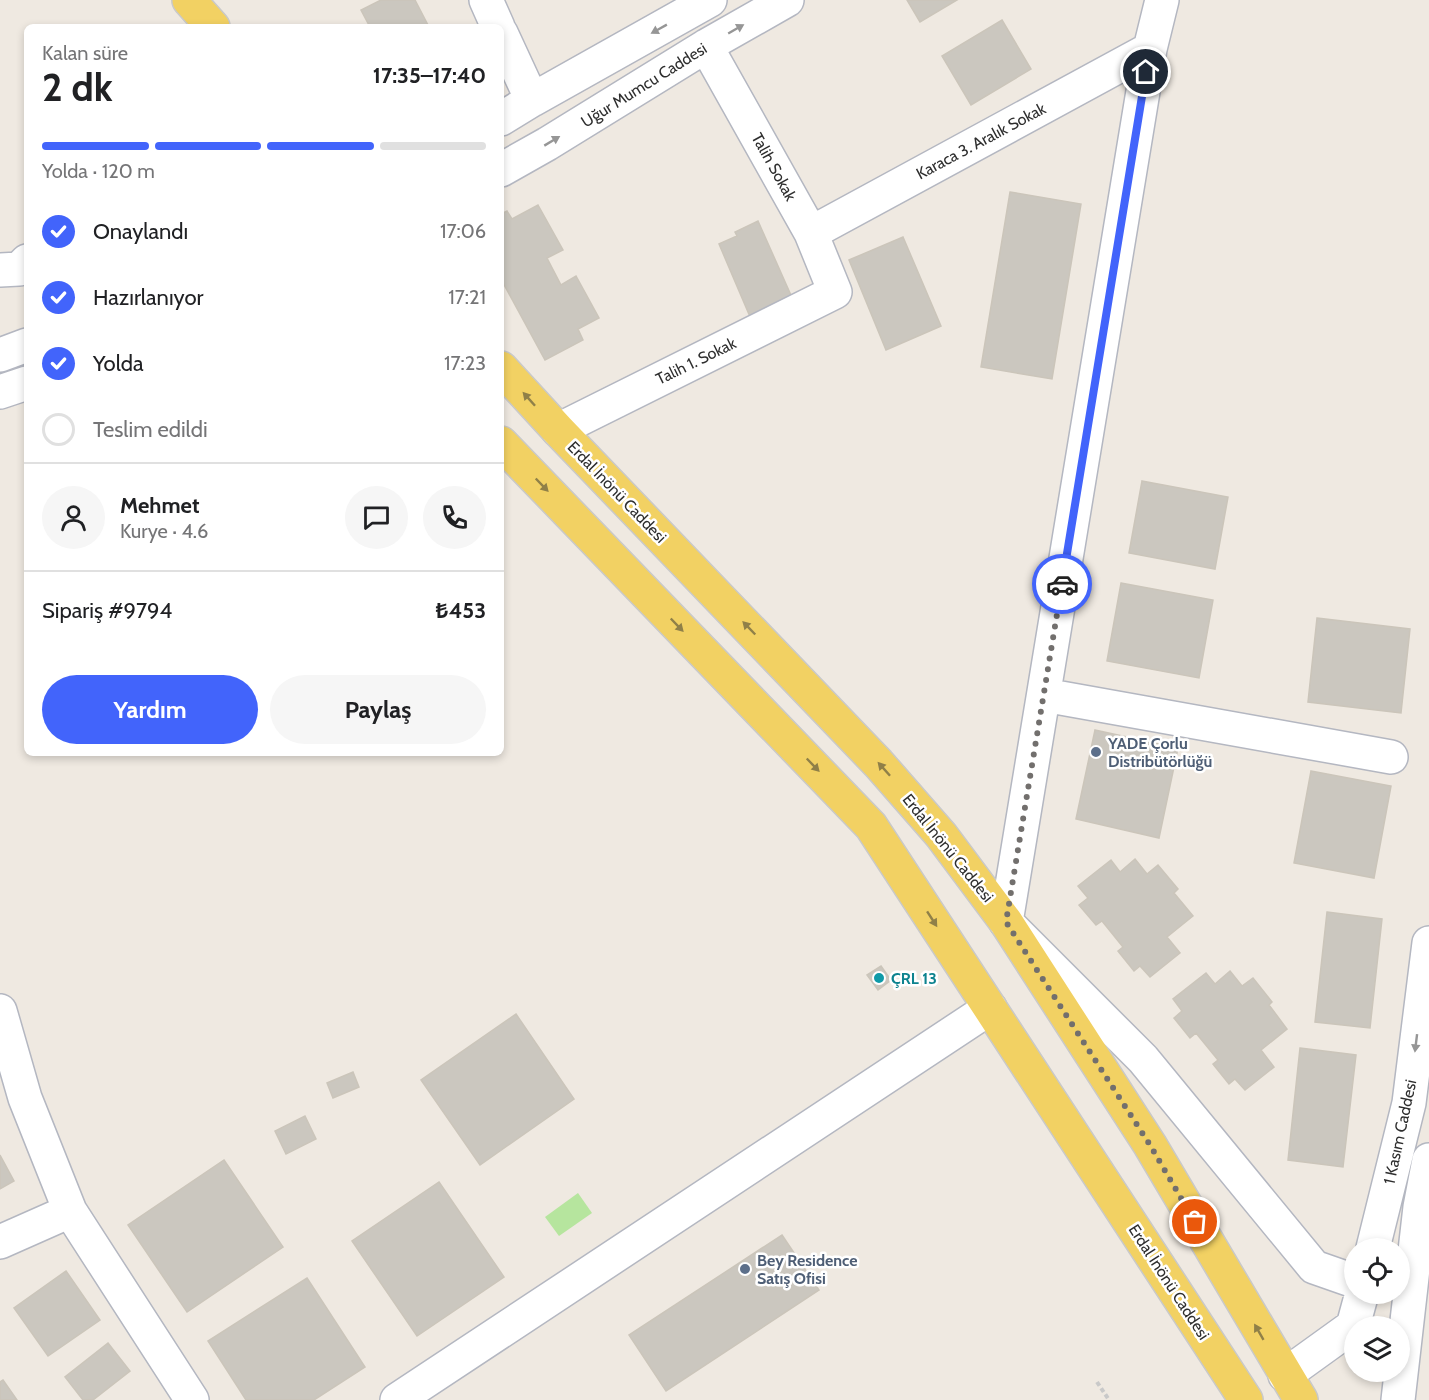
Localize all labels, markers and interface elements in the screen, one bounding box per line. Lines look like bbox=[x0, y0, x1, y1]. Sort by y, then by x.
one-way arrow bbox=[650, 24, 667, 34]
one-way arrow bbox=[728, 24, 745, 34]
street label: Uğur Mumcu Caddesi bbox=[578, 39, 710, 131]
text: Kalan süre bbox=[42, 41, 128, 65]
pin bbox=[1120, 46, 1171, 97]
icon: home bbox=[1129, 55, 1162, 88]
text: 17:35–17:40 bbox=[373, 62, 486, 89]
text: 2 dk bbox=[42, 63, 113, 111]
street label: Karaca 3. Aralık Sokak bbox=[913, 98, 1050, 183]
street label: Talih Sokak bbox=[748, 130, 801, 205]
one-way arrow bbox=[544, 136, 560, 147]
text: Yolda · 120 m bbox=[42, 159, 155, 183]
icon: check bbox=[42, 215, 75, 248]
text: Onaylandı bbox=[93, 218, 188, 245]
text: 17:06 bbox=[440, 219, 486, 243]
icon: check bbox=[42, 281, 75, 314]
text: Hazırlanıyor bbox=[93, 284, 204, 311]
text: 17:21 bbox=[448, 285, 486, 309]
street label: Talih 1. Sokak bbox=[653, 333, 740, 389]
icon: check bbox=[42, 347, 75, 380]
text: Yolda bbox=[93, 350, 144, 377]
text: 17:23 bbox=[444, 351, 486, 375]
one-way arrow bbox=[523, 392, 536, 407]
text: Teslim edildi bbox=[93, 416, 208, 443]
street label: Erdal İnönü Caddesi bbox=[564, 437, 670, 547]
one-way arrow bbox=[534, 477, 548, 491]
button: person bbox=[42, 486, 105, 549]
button: chat bbox=[345, 486, 408, 549]
button: phone bbox=[423, 486, 486, 549]
text: Mehmet bbox=[120, 492, 200, 519]
text: Kurye · 4.6 bbox=[120, 519, 208, 543]
courier bbox=[1032, 554, 1092, 614]
icon: car bbox=[1046, 568, 1079, 601]
text: Sipariş #9794 bbox=[42, 597, 172, 624]
text: ₺453 bbox=[436, 597, 486, 624]
one-way arrow bbox=[670, 618, 684, 633]
one-way arrow bbox=[742, 622, 756, 636]
button: Yardım bbox=[42, 675, 258, 744]
button: Paylaş bbox=[270, 675, 486, 744]
place label: YADE Çorlu Distribütörlüğü bbox=[1107, 734, 1212, 771]
marker: YADE Çorlu Distribütörlüğü bbox=[1089, 745, 1103, 759]
one-way arrow bbox=[805, 758, 819, 772]
one-way arrow bbox=[877, 761, 890, 777]
street label: Erdal İnönü Caddesi bbox=[899, 790, 997, 906]
one-way arrow bbox=[926, 910, 937, 927]
place label: ÇRL 13 bbox=[891, 969, 937, 988]
marker: ÇRL 13 bbox=[872, 971, 886, 985]
one-way arrow bbox=[1412, 1033, 1421, 1052]
street label: 1 Kasım Caddesi bbox=[1380, 1078, 1420, 1186]
pin bbox=[1169, 1196, 1220, 1247]
icon: bag bbox=[1178, 1205, 1211, 1238]
street label: Erdal İnönü Caddesi bbox=[1125, 1221, 1213, 1343]
map controls bbox=[1344, 1238, 1410, 1382]
button: locate bbox=[1344, 1238, 1410, 1304]
place label: Bey Residence Satış Ofisi bbox=[757, 1251, 858, 1288]
marker: Bey Residence Satış Ofisi bbox=[738, 1262, 752, 1276]
button: layers bbox=[1344, 1316, 1410, 1382]
one-way arrow bbox=[1254, 1324, 1265, 1340]

